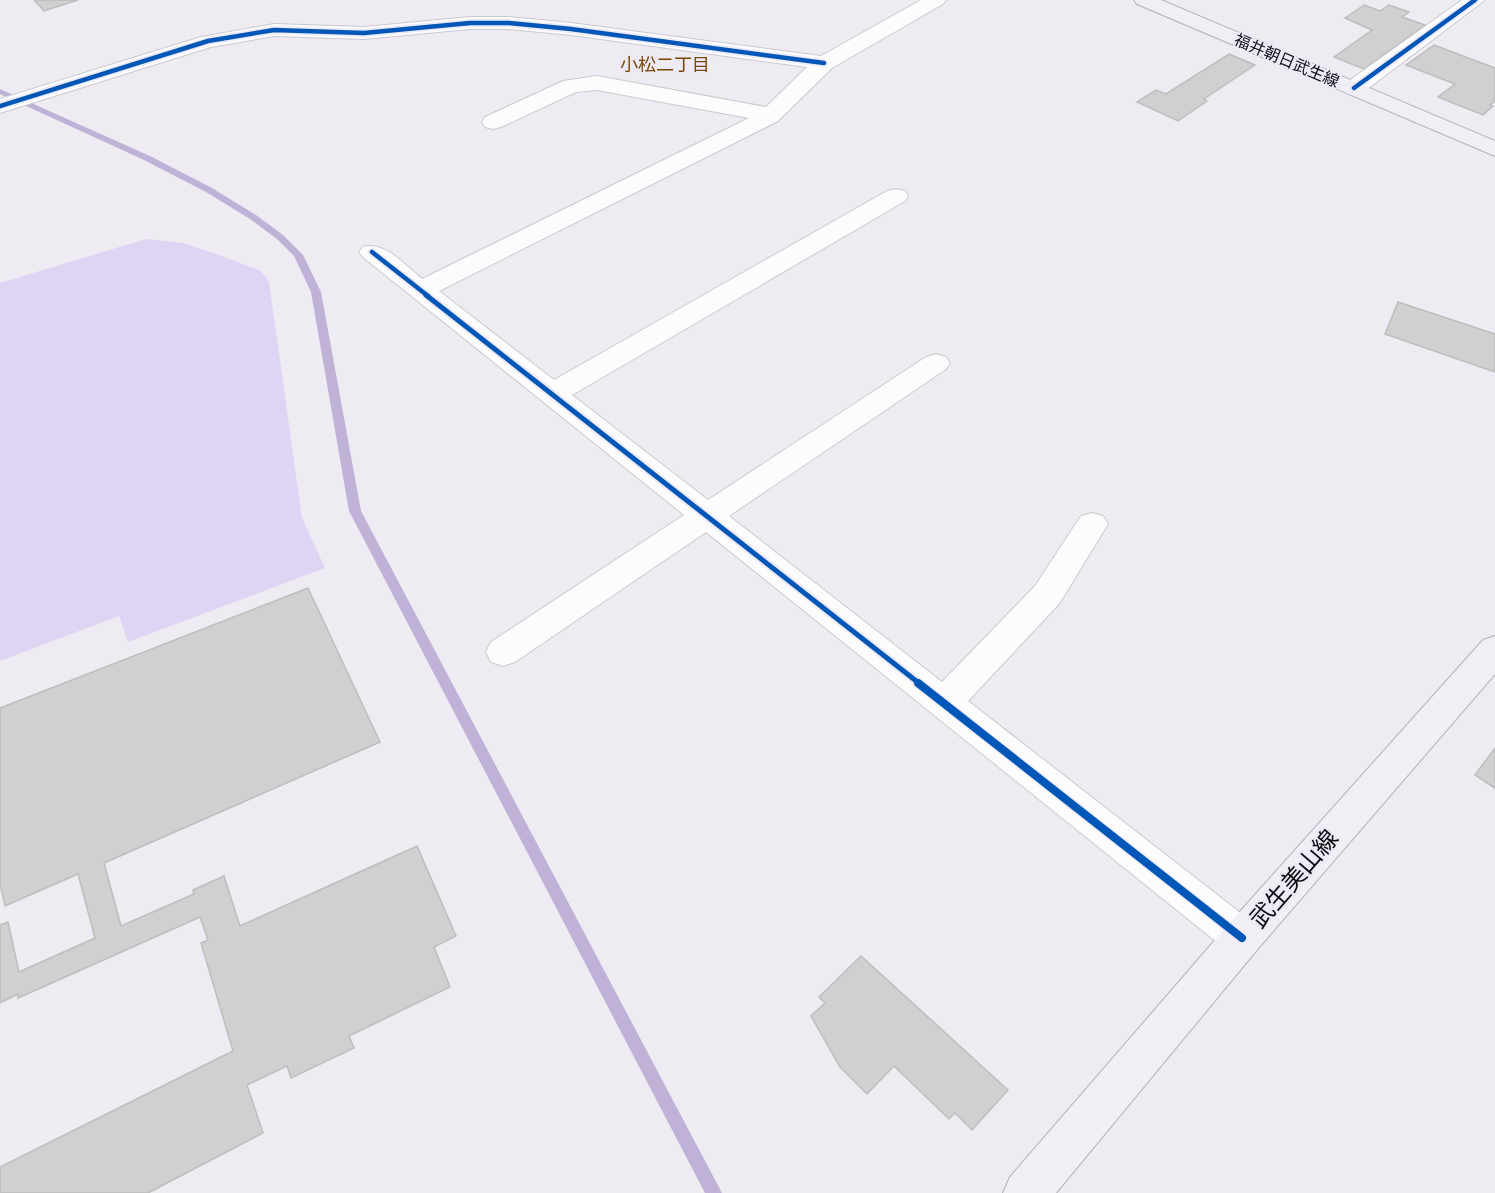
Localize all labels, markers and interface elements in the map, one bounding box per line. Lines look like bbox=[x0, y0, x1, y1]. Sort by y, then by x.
street label: 福井朝日武生線 bbox=[1232, 29, 1342, 91]
district label: 小松二丁目 bbox=[620, 53, 710, 76]
street label: 武生美山線 bbox=[1242, 823, 1345, 934]

